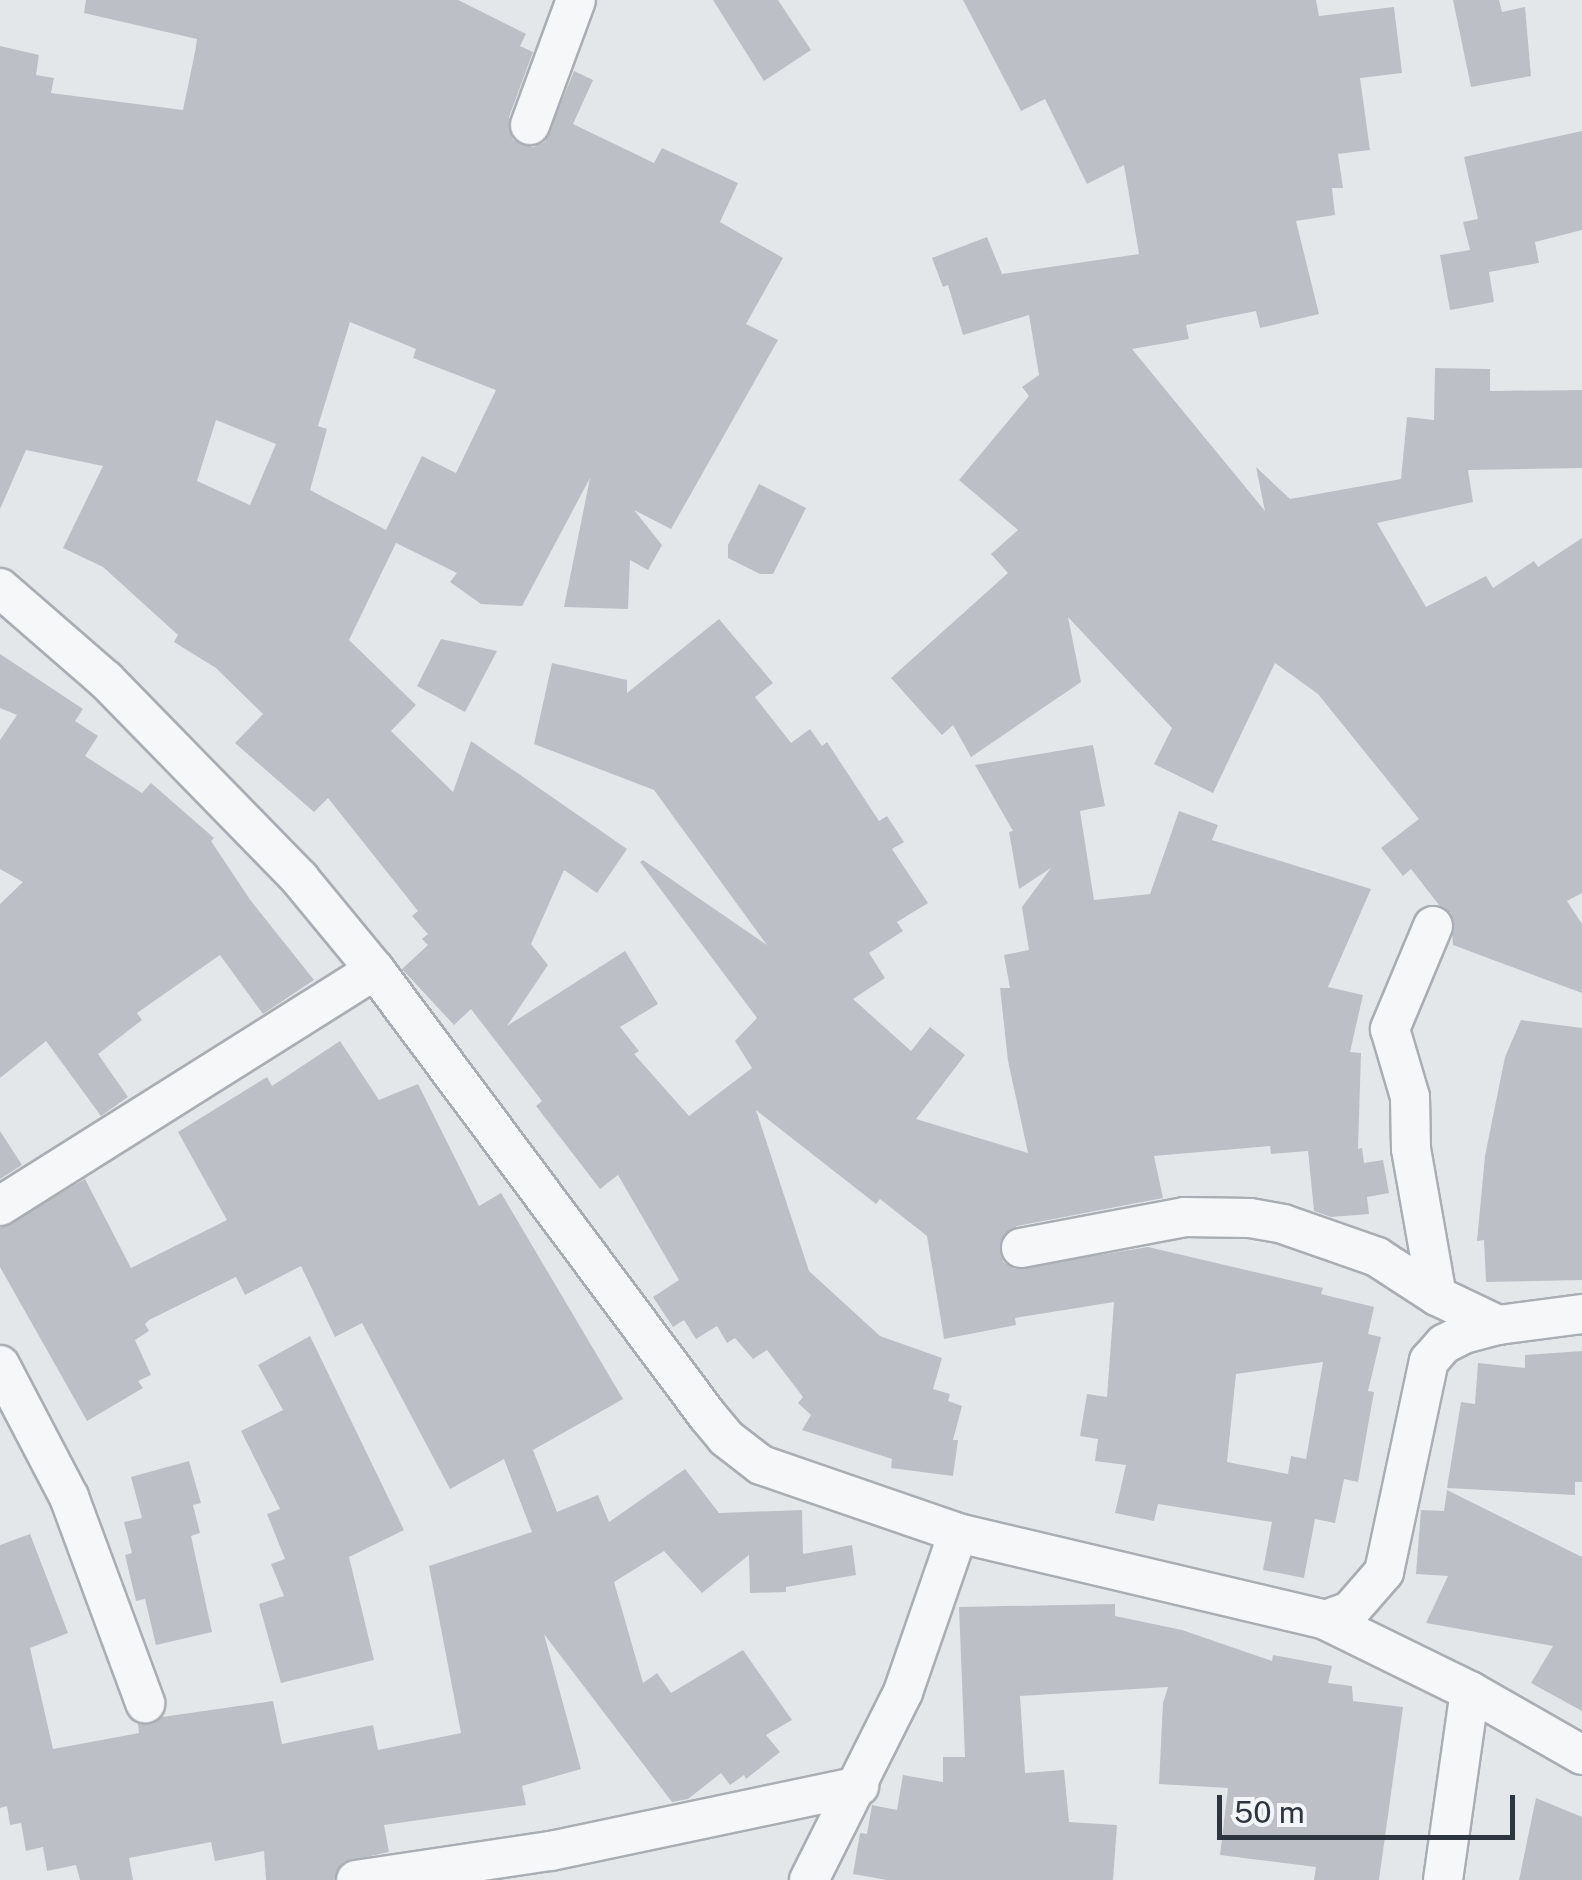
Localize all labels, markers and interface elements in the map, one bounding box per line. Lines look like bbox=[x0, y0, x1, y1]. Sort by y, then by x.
scale bar bbox=[1222, 1775, 1520, 1837]
text: 50 m bbox=[1234, 1794, 1305, 1830]

